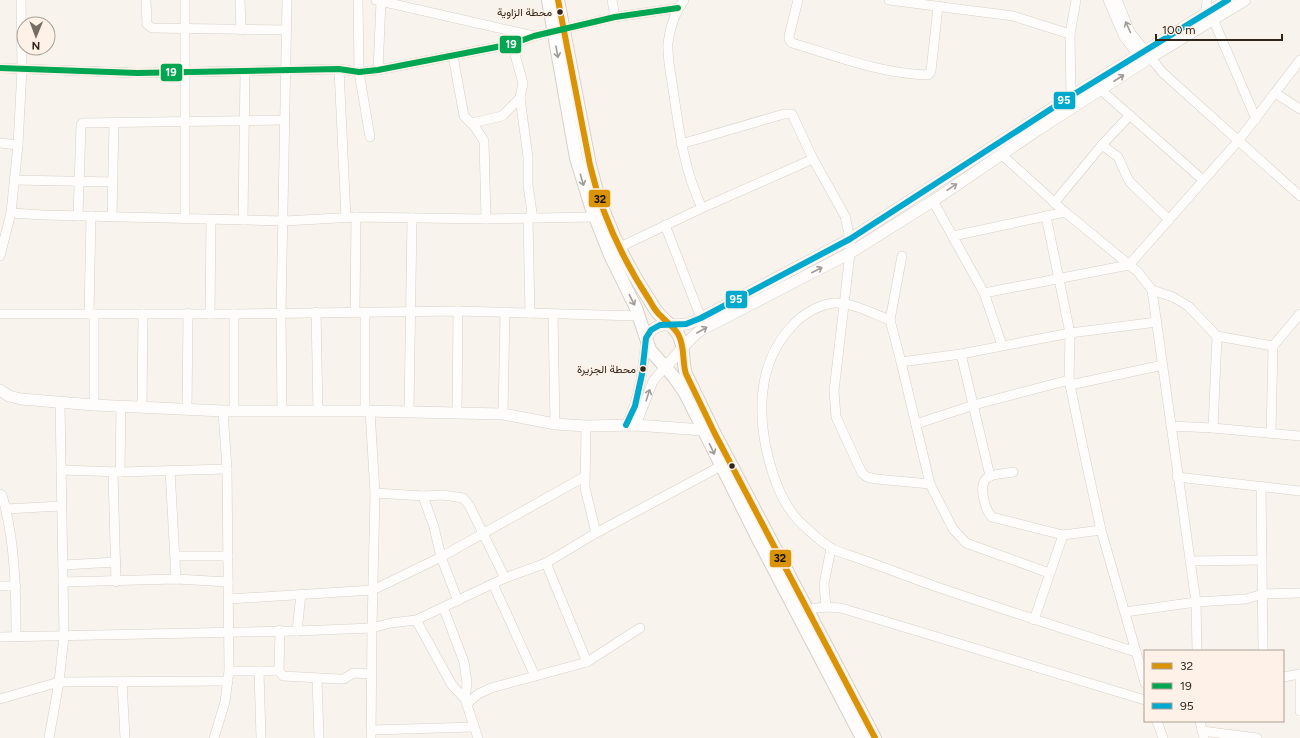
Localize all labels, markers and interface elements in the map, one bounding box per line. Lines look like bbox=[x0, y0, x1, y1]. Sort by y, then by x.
place label: محطة الزاوية bbox=[497, 6, 552, 19]
marker: محطة الزاوية bbox=[555, 7, 565, 17]
north arrow bbox=[16, 16, 56, 56]
scale bar bbox=[1156, 16, 1282, 42]
one-way arrow bbox=[1124, 21, 1131, 33]
text: 100 m bbox=[1162, 23, 1196, 37]
line badge: 19 bbox=[499, 35, 522, 54]
text: 19 bbox=[505, 38, 517, 51]
text: N bbox=[31, 39, 40, 52]
one-way arrow bbox=[553, 45, 561, 58]
line badge: 19 bbox=[160, 63, 183, 82]
text: 19 bbox=[165, 66, 177, 79]
one-way arrow bbox=[1113, 73, 1125, 81]
line badge: 95 bbox=[1053, 91, 1076, 110]
text: 95 bbox=[1058, 94, 1070, 107]
one-way arrow bbox=[579, 173, 586, 186]
one-way arrow bbox=[946, 183, 957, 191]
line badge: 32 bbox=[588, 189, 611, 208]
text: 32 bbox=[594, 193, 606, 206]
one-way arrow bbox=[811, 266, 823, 273]
line badge: 95 bbox=[725, 290, 748, 309]
one-way arrow bbox=[629, 293, 636, 305]
text: 95 bbox=[730, 293, 742, 306]
one-way arrow bbox=[696, 325, 708, 333]
place label: محطة الجزيرة bbox=[577, 363, 636, 376]
marker: محطة الجزيرة bbox=[638, 364, 648, 374]
one-way arrow bbox=[645, 388, 652, 401]
one-way arrow bbox=[709, 443, 717, 455]
unlabelled marker bbox=[727, 461, 737, 471]
line badge: 32 bbox=[769, 549, 792, 568]
text: 32 bbox=[774, 552, 786, 565]
legend bbox=[1144, 650, 1284, 722]
text: 32 bbox=[1180, 659, 1193, 673]
text: 19 bbox=[1180, 679, 1192, 693]
text: 95 bbox=[1180, 699, 1194, 713]

